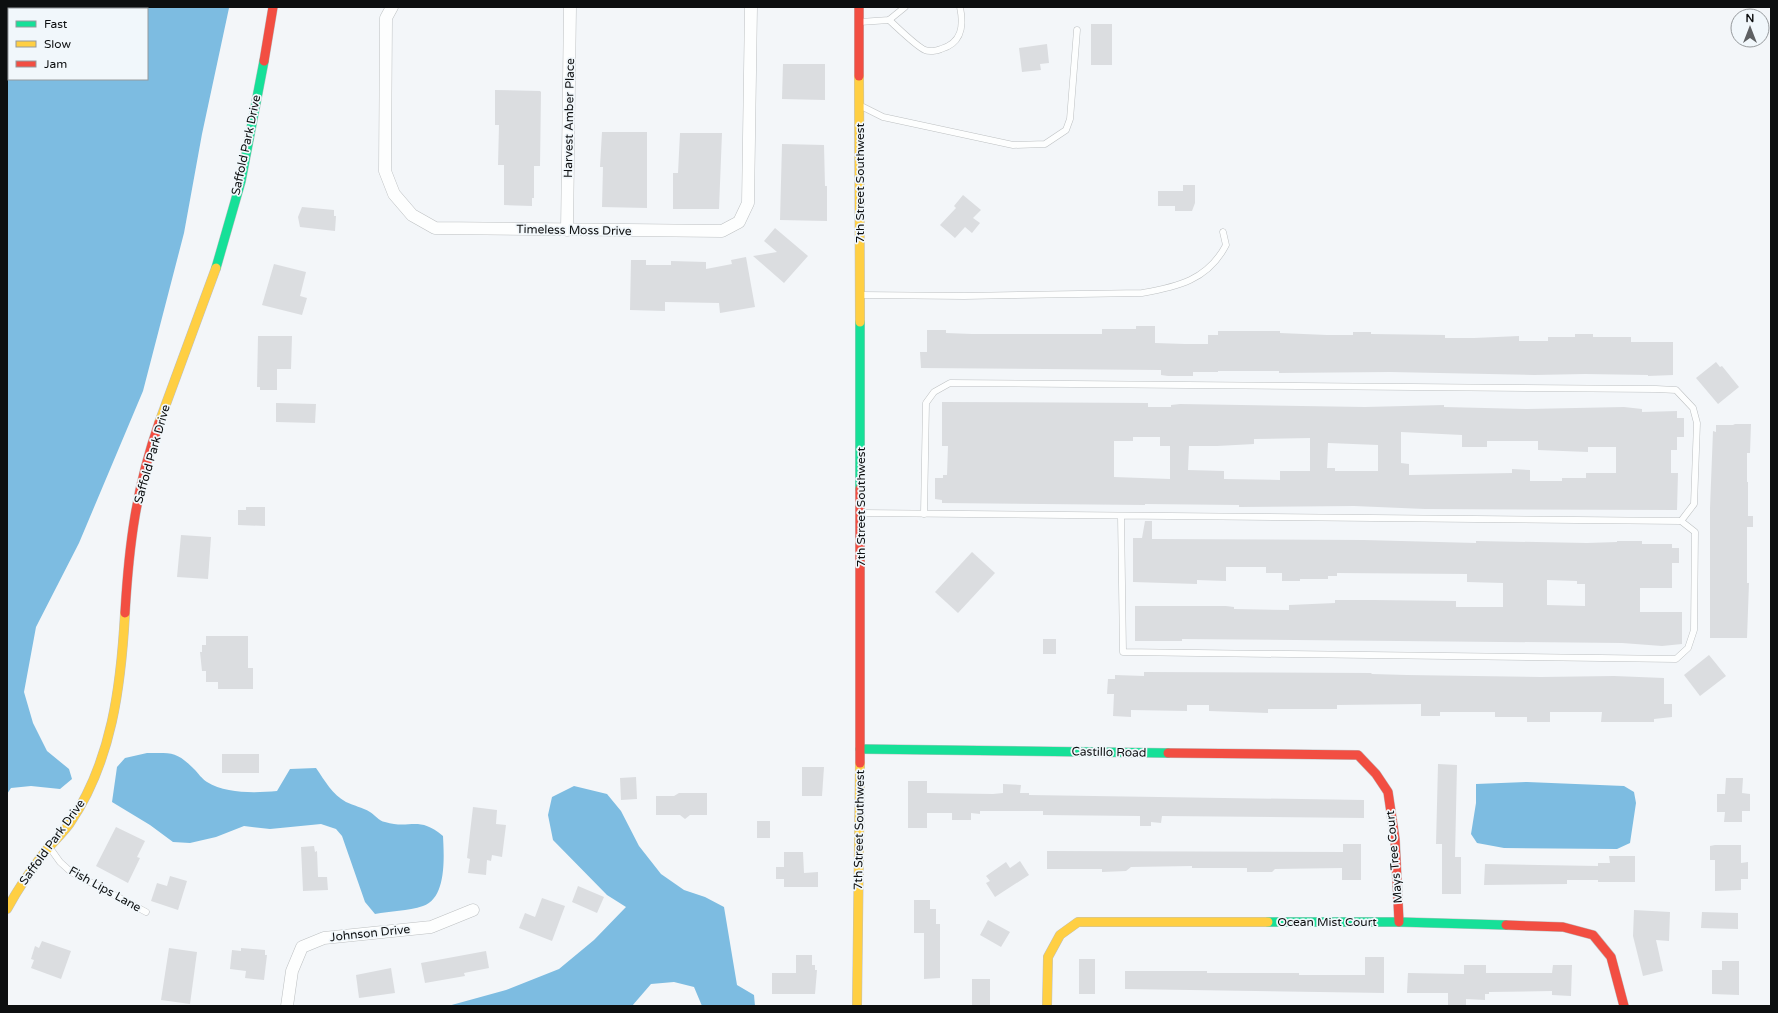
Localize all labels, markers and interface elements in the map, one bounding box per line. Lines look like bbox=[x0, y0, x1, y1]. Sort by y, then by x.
legend bbox=[8, 8, 148, 80]
north arrow bbox=[1730, 8, 1770, 48]
text: N bbox=[1746, 12, 1754, 25]
text: Fast bbox=[44, 17, 68, 31]
text: Slow bbox=[44, 37, 71, 51]
text: Jam bbox=[44, 57, 67, 71]
street label: Harvest Amber Place bbox=[561, 58, 577, 178]
street label: Saffold Park Drive bbox=[229, 93, 264, 196]
street label: 7th Street Southwest bbox=[853, 122, 867, 243]
street label: Timeless Moss Drive bbox=[516, 222, 632, 238]
street label: Saffold Park Drive bbox=[131, 403, 173, 505]
street label: 7th Street Southwest bbox=[854, 446, 868, 567]
street label: Castillo Road bbox=[1071, 744, 1147, 760]
street label: 7th Street Southwest bbox=[851, 769, 867, 890]
street label: Saffold Park Drive bbox=[16, 796, 88, 887]
street label: Mays Tree Court bbox=[1383, 810, 1405, 904]
street label: Fish Lips Lane bbox=[66, 863, 144, 915]
street label: Ocean Mist Court bbox=[1277, 915, 1377, 929]
street label: Johnson Drive bbox=[329, 922, 411, 944]

